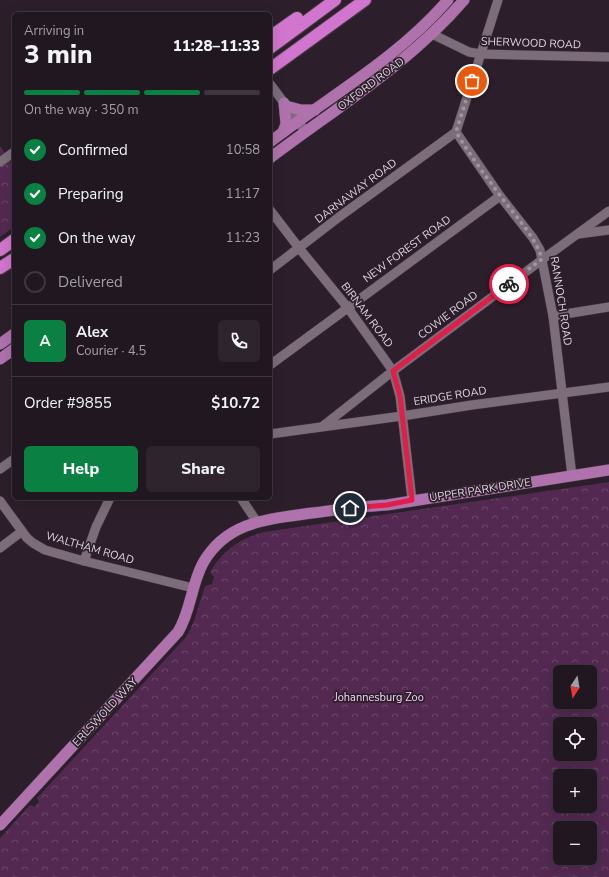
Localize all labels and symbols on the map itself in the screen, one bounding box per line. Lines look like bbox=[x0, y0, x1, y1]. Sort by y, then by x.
street label: SHERWOOD ROAD bbox=[481, 34, 581, 52]
street label: OXFORD ROAD bbox=[335, 54, 407, 114]
pin bbox=[455, 64, 489, 98]
street label: DARNAWAY ROAD bbox=[312, 155, 400, 227]
street label: NEW FOREST ROAD bbox=[360, 212, 454, 286]
street label: RANNOCH ROAD bbox=[547, 255, 575, 347]
courier bbox=[489, 264, 529, 304]
street label: BIRNAM ROAD bbox=[338, 279, 396, 351]
street label: COWIE ROAD bbox=[415, 288, 481, 342]
street label: ERIDGE ROAD bbox=[412, 383, 488, 409]
street label: UPPER PARK DRIVE bbox=[428, 475, 532, 505]
pin bbox=[333, 491, 367, 525]
street label: WALTHAM ROAD bbox=[44, 528, 136, 568]
north arrow bbox=[553, 665, 597, 709]
street label: ERLSWOLD WAY bbox=[69, 674, 141, 750]
park label: Johannesburg Zoo bbox=[333, 690, 424, 705]

